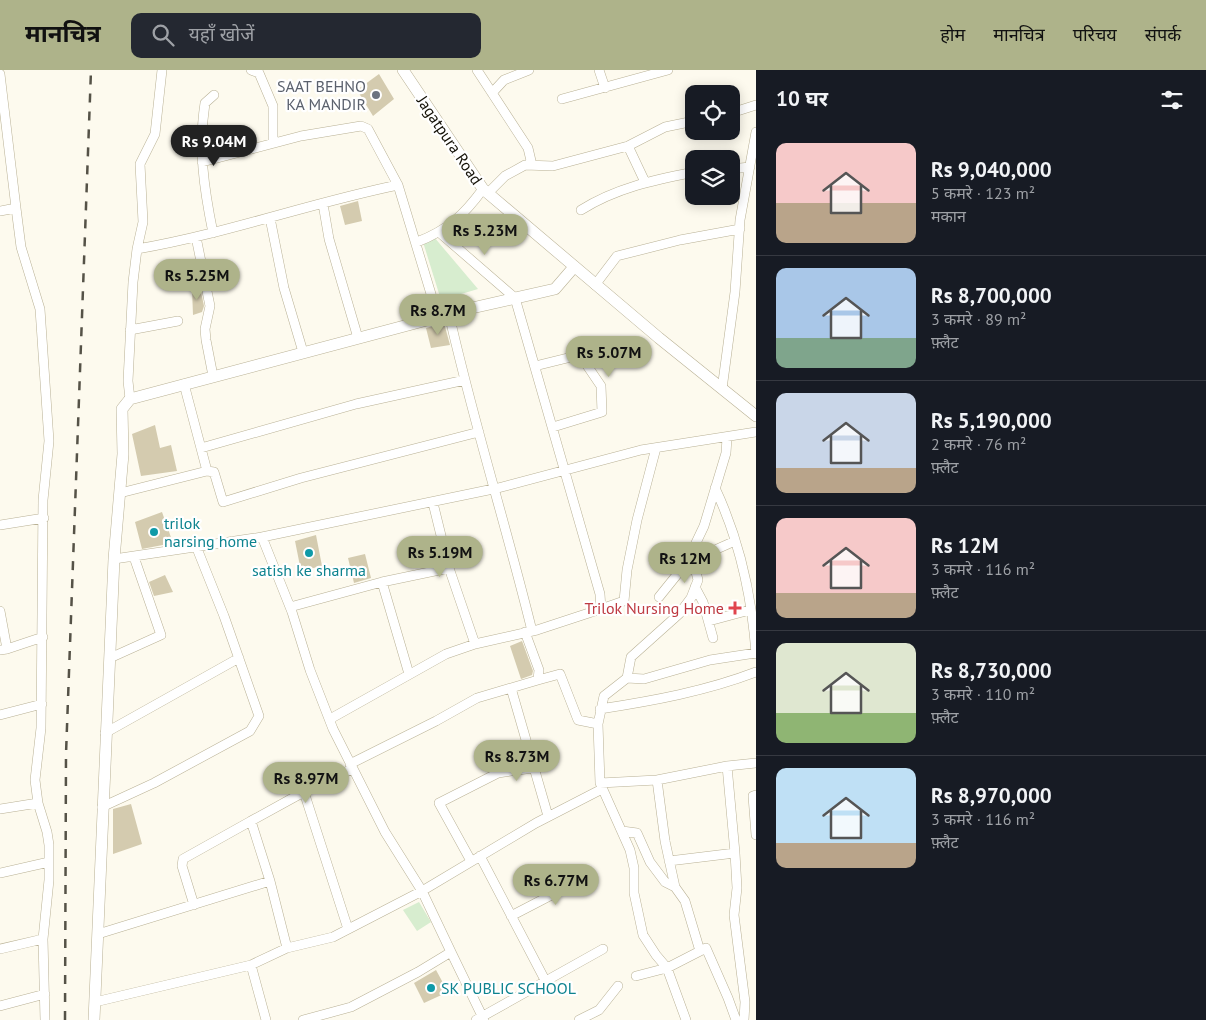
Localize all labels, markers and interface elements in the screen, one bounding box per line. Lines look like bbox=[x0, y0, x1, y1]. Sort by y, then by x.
search box bbox=[131, 13, 481, 58]
text: मानचित्र bbox=[25, 18, 101, 49]
icon: search bbox=[149, 21, 177, 49]
text: यहाँ खोजें bbox=[189, 22, 254, 46]
text: होम bbox=[940, 23, 965, 46]
text: मानचित्र bbox=[993, 23, 1045, 46]
text: परिचय bbox=[1073, 23, 1117, 46]
text: संपर्क bbox=[1145, 23, 1181, 46]
place label: SAAT BEHNO KA MANDIR bbox=[277, 76, 366, 114]
map controls bbox=[685, 85, 740, 205]
button: locate bbox=[685, 85, 740, 140]
text: 10 घर bbox=[776, 85, 828, 112]
icon: filters bbox=[1158, 86, 1186, 114]
marker: SAAT BEHNO KA MANDIR bbox=[370, 89, 382, 101]
street label: Jagatpura Road bbox=[412, 91, 487, 188]
pin: Rs 9.04M bbox=[162, 124, 266, 167]
text: Rs 9.04M bbox=[182, 131, 246, 151]
button: layers bbox=[685, 150, 740, 205]
text: Rs 9,040,000 bbox=[931, 156, 1052, 183]
icon: home bbox=[816, 163, 876, 223]
text: 5 कमरे · 123 m² bbox=[931, 183, 1035, 203]
text: मकान bbox=[931, 206, 966, 226]
pin: Rs 5.23M bbox=[433, 214, 537, 256]
text: Rs 5.23M bbox=[453, 220, 517, 240]
pin: Rs 5.25M bbox=[145, 258, 249, 301]
text: Rs 5.25M bbox=[165, 265, 229, 285]
text: Rs 8,700,000 bbox=[931, 282, 1052, 309]
icon: home bbox=[816, 288, 876, 348]
pin: Rs 8.7M bbox=[392, 294, 484, 336]
text: Rs 8.7M bbox=[410, 300, 466, 320]
text: 3 कमरे · 89 m² bbox=[931, 309, 1026, 329]
text: फ़्लैट bbox=[931, 332, 959, 352]
pin: Rs 5.07M bbox=[557, 336, 661, 378]
text: Rs 5.07M bbox=[577, 342, 641, 362]
text: Rs 5,190,000 bbox=[931, 407, 1052, 434]
icon: home bbox=[816, 413, 876, 473]
text: 2 कमरे · 76 m² bbox=[931, 434, 1026, 454]
text: फ़्लैट bbox=[931, 457, 959, 477]
place label: trilok narsing home bbox=[164, 513, 257, 551]
marker: trilok narsing home bbox=[148, 526, 160, 538]
text: Rs 12M bbox=[931, 532, 998, 559]
pin: Rs 5.19M bbox=[388, 536, 492, 578]
icon: home bbox=[816, 538, 876, 598]
text: Rs 5.19M bbox=[408, 542, 472, 562]
pin: Rs 12M bbox=[644, 542, 726, 584]
marker: satish ke sharma bbox=[303, 547, 315, 559]
text: Rs 12M bbox=[659, 548, 711, 568]
text: 3 कमरे · 116 m² bbox=[931, 559, 1035, 579]
place label: satish ke sharma bbox=[252, 560, 366, 580]
text: फ़्लैट bbox=[931, 582, 959, 602]
place label: Trilok Nursing Home bbox=[584, 598, 724, 618]
marker: Trilok Nursing Home bbox=[728, 601, 742, 615]
text: Rs 8,730,000 bbox=[931, 657, 1052, 684]
icon: home bbox=[816, 663, 876, 723]
text: 3 कमरे · 110 m² bbox=[931, 684, 1035, 704]
text: फ़्लैट bbox=[931, 707, 959, 727]
pin: Rs 8.73M bbox=[465, 740, 569, 782]
text: Rs 8.73M bbox=[485, 746, 549, 766]
pin: Rs 8.97M bbox=[254, 762, 358, 804]
text: Rs 8.97M bbox=[274, 768, 338, 788]
text: Rs 8,970,000 bbox=[931, 782, 1052, 809]
icon: home bbox=[816, 788, 876, 848]
text: 3 कमरे · 116 m² bbox=[931, 809, 1035, 829]
text: फ़्लैट bbox=[931, 832, 959, 852]
pin: Rs 6.77M bbox=[504, 864, 608, 906]
text: Rs 6.77M bbox=[524, 870, 588, 890]
place label: SK PUBLIC SCHOOL bbox=[441, 978, 576, 998]
marker: SK PUBLIC SCHOOL bbox=[425, 982, 437, 994]

